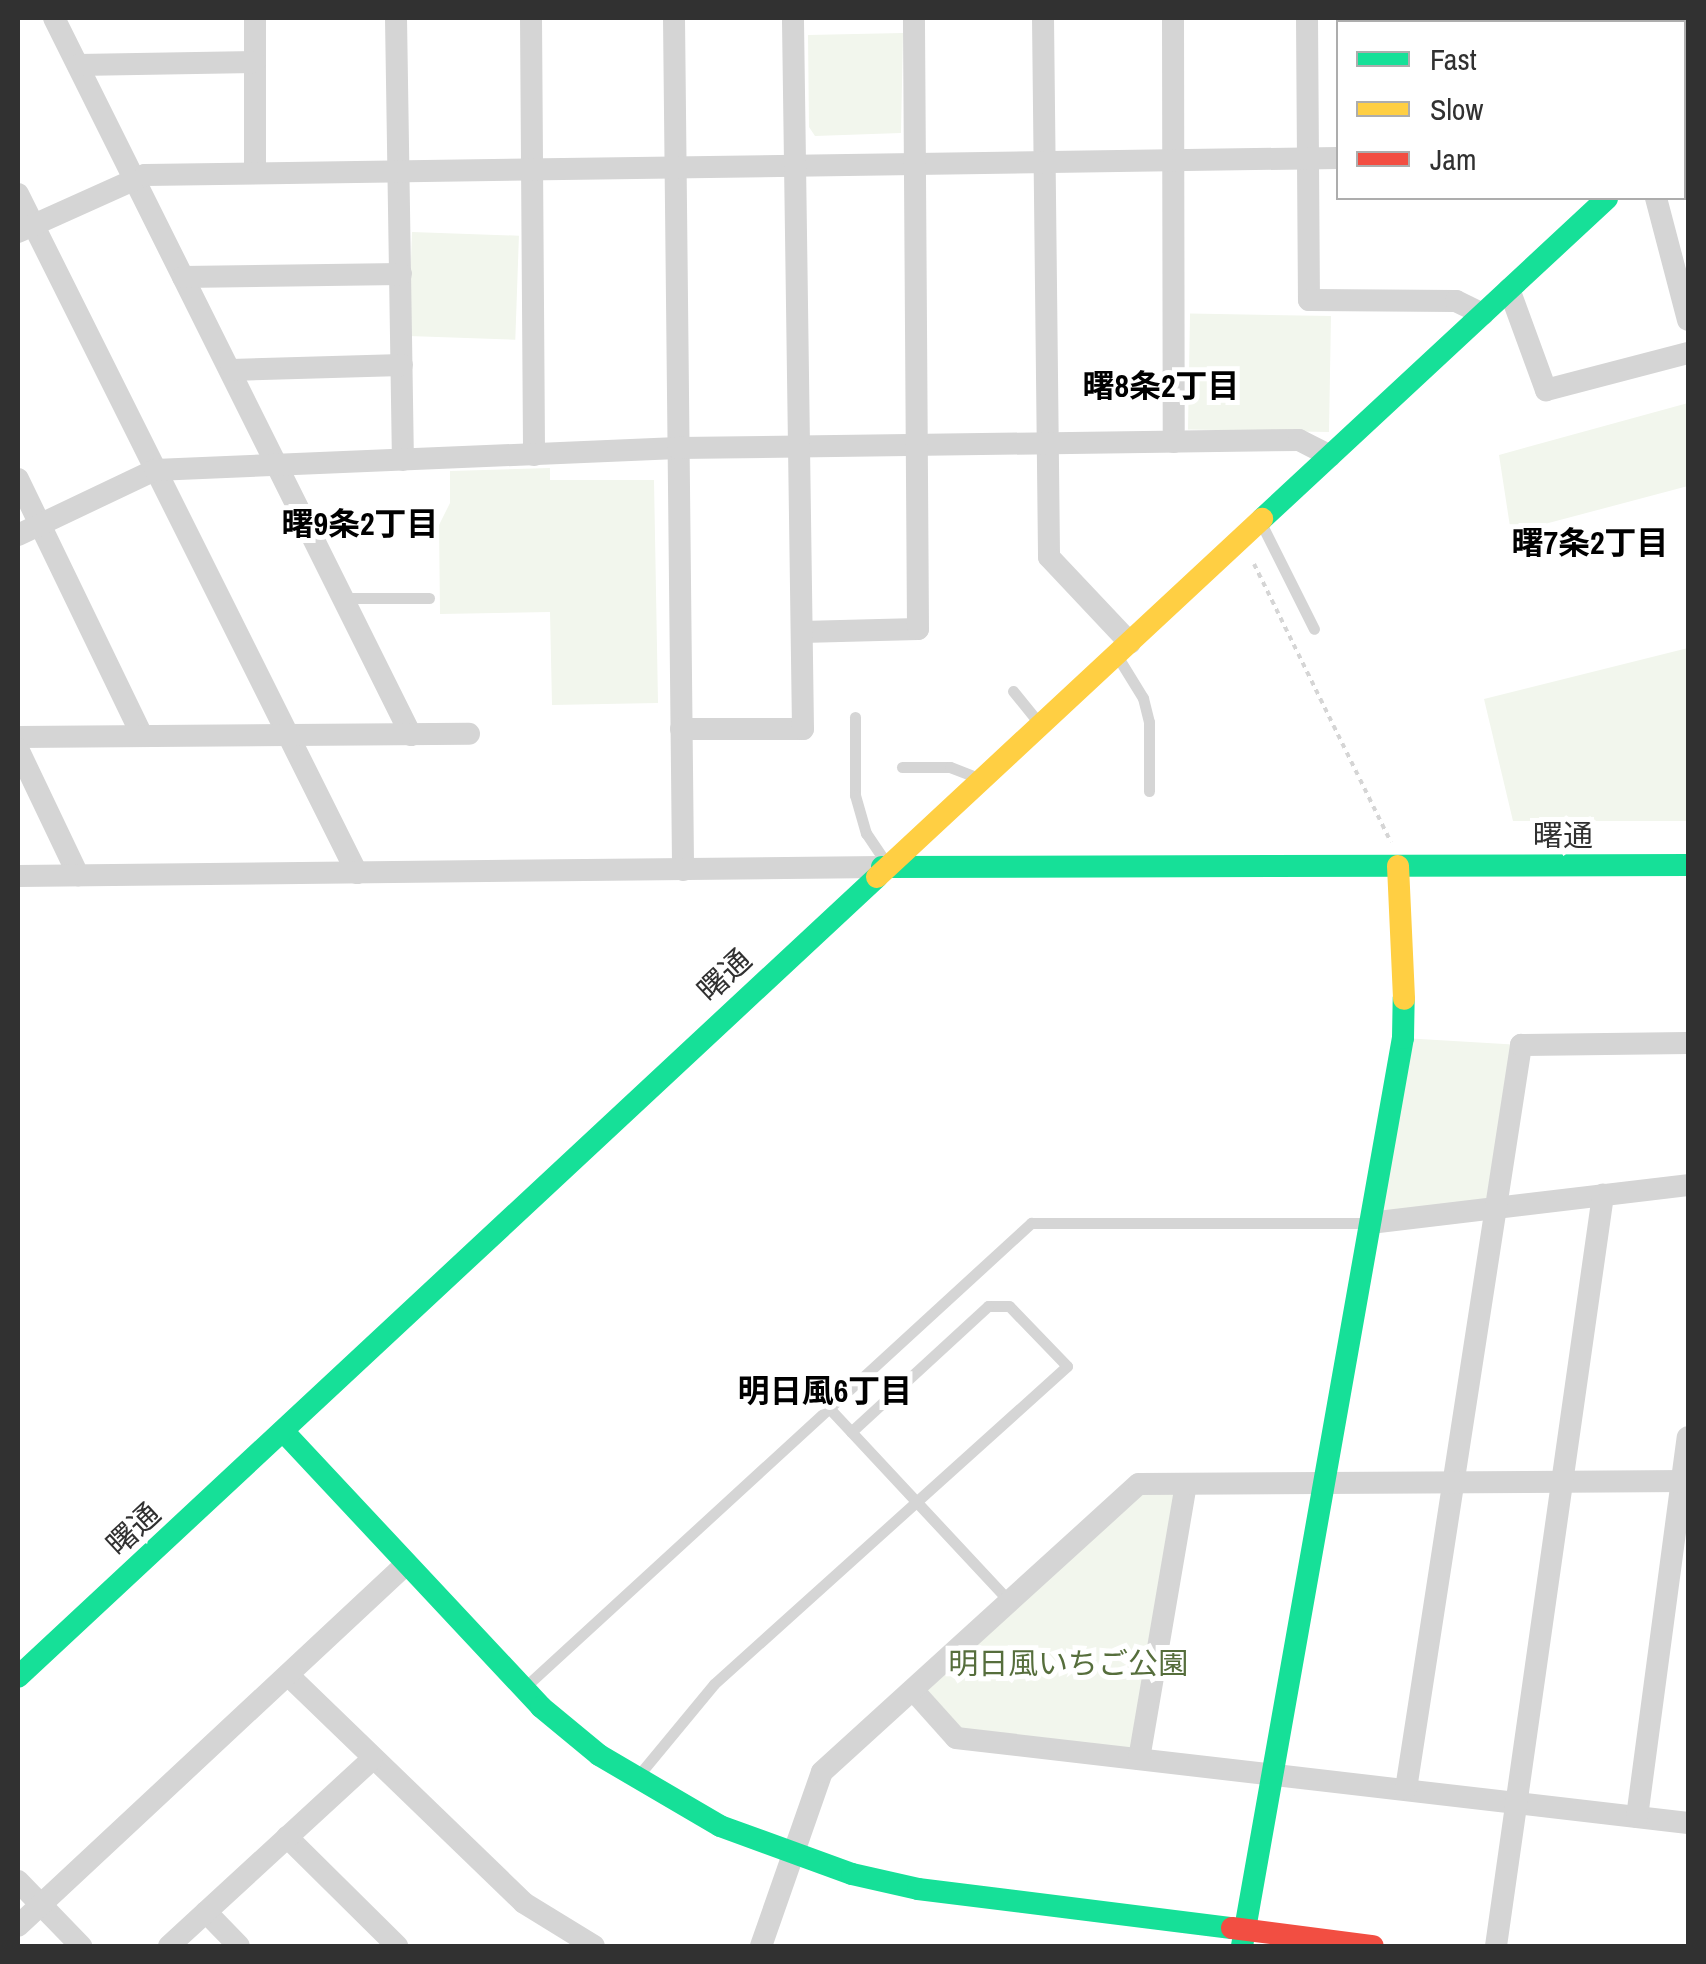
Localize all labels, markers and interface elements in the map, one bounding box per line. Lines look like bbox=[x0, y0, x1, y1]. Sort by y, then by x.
legend bbox=[1336, 20, 1686, 200]
text: Fast bbox=[1430, 39, 1477, 79]
text: Slow bbox=[1430, 89, 1483, 129]
text: Jam bbox=[1430, 139, 1476, 179]
district label: 曙8条2丁目 bbox=[1082, 367, 1240, 405]
district label: 曙9条2丁目 bbox=[281, 505, 439, 543]
district label: 曙7条2丁目 bbox=[1511, 524, 1669, 562]
street label: 曙通 bbox=[1533, 817, 1593, 853]
street label: 曙通 bbox=[690, 941, 758, 1009]
district label: 明日風6丁目 bbox=[738, 1372, 912, 1410]
street label: 曙通 bbox=[99, 1495, 167, 1563]
park label: 明日風いちご公園 bbox=[948, 1645, 1188, 1681]

